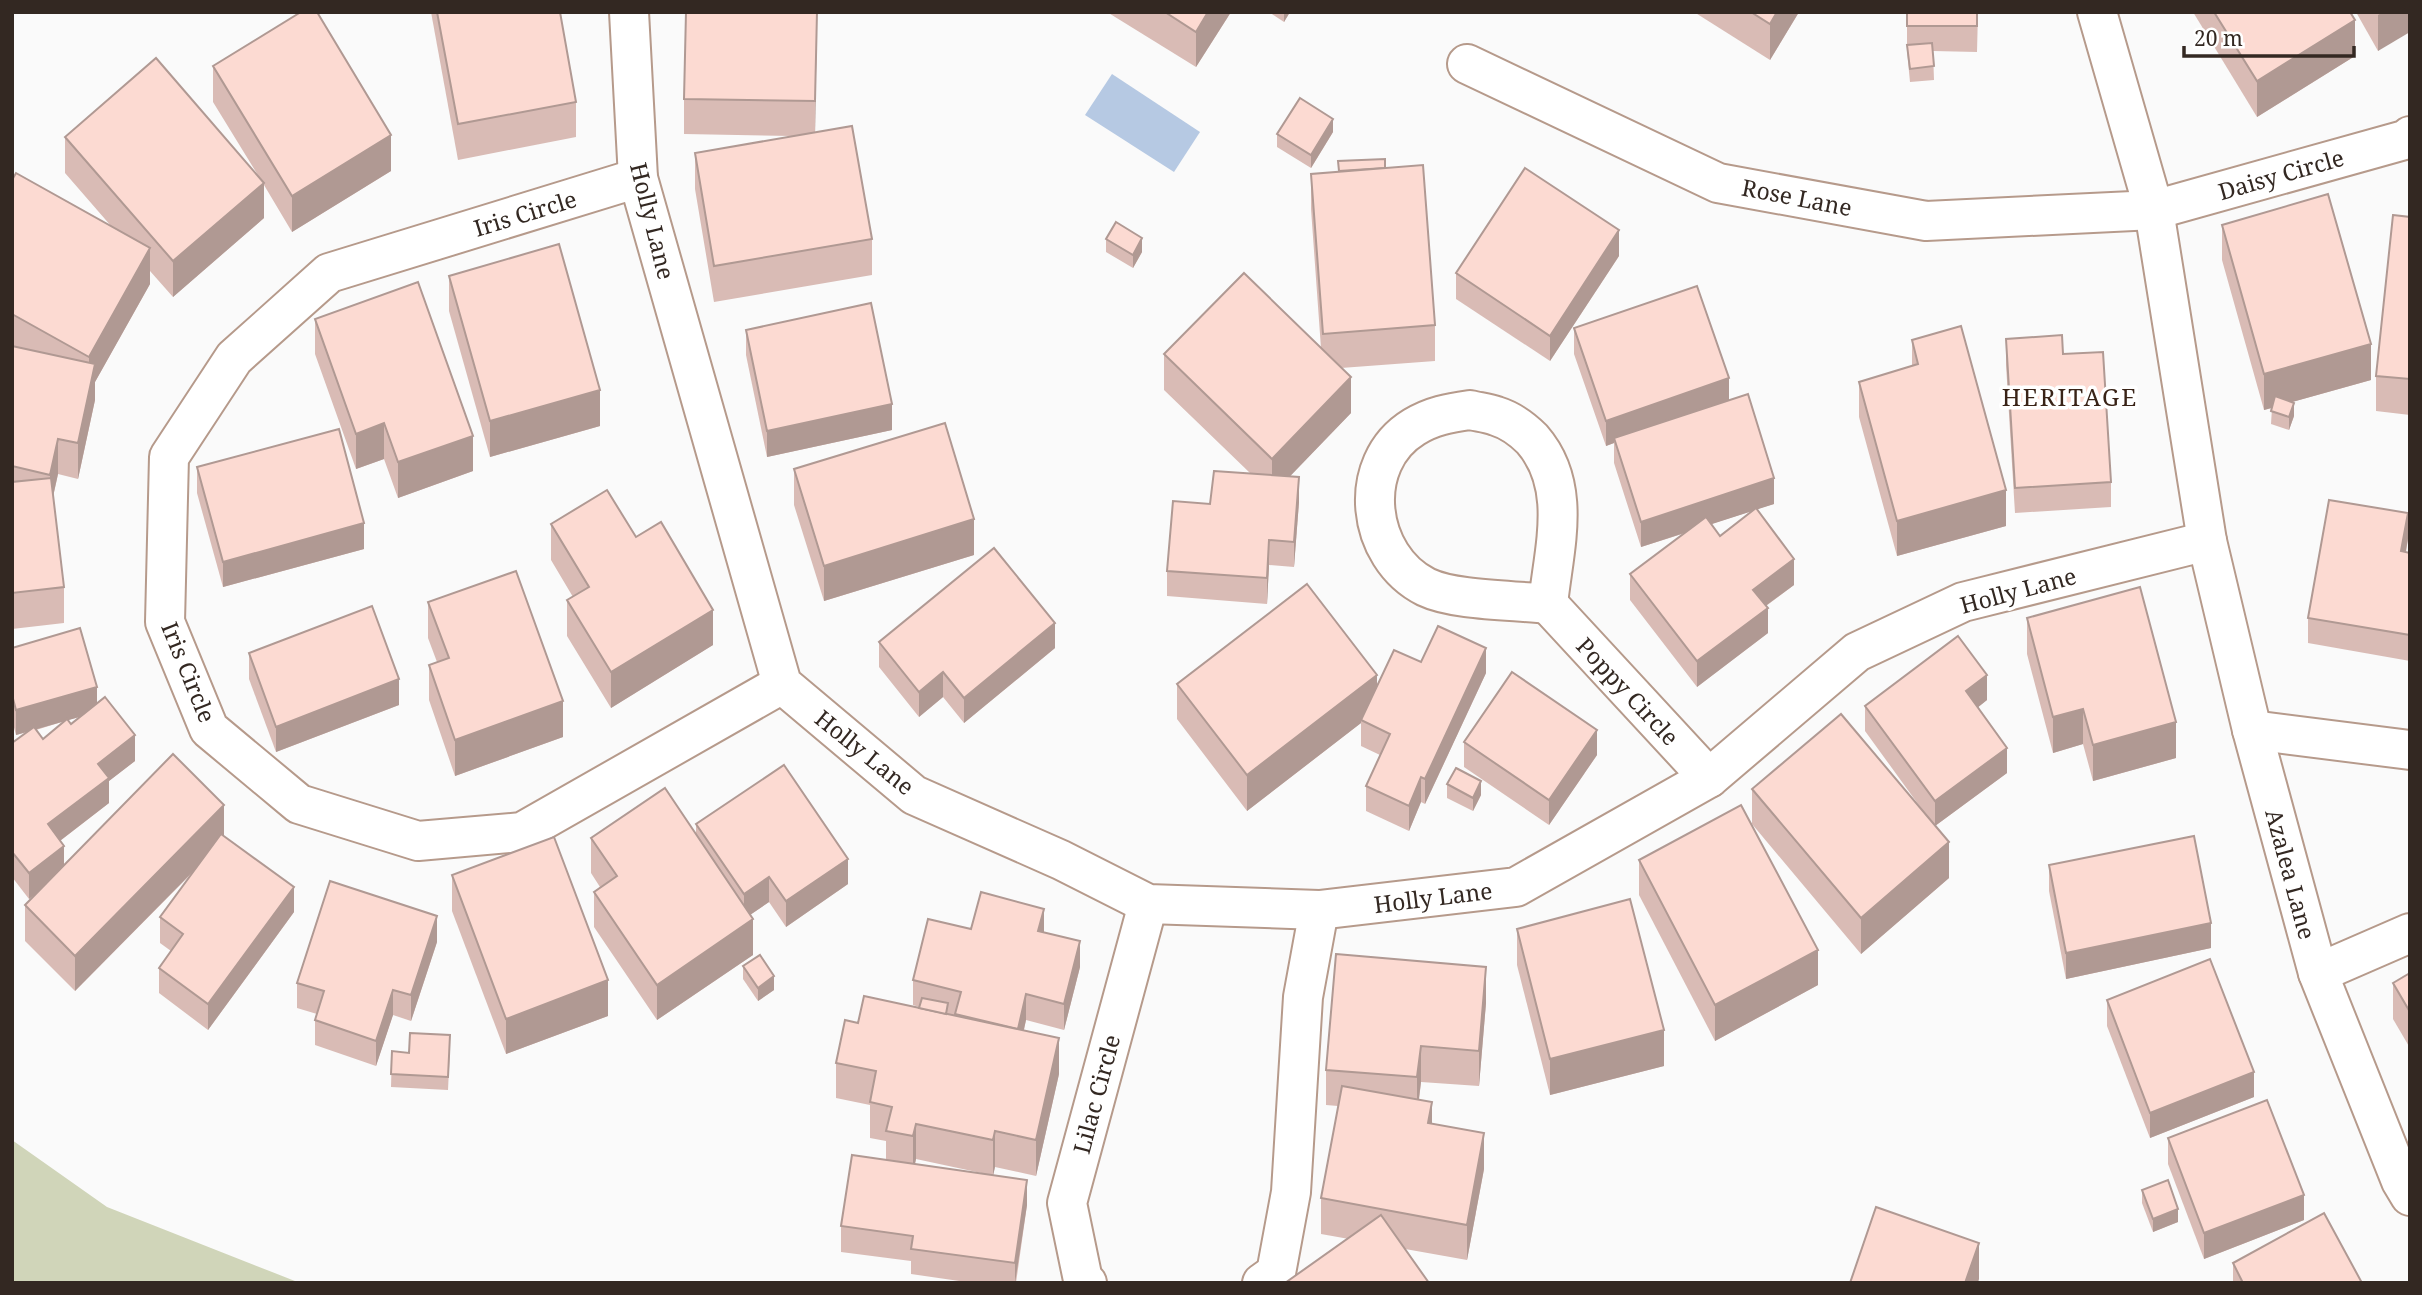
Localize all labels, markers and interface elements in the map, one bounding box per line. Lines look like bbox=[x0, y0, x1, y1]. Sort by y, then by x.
scale bar bbox=[2184, 14, 2354, 58]
text: 20 m bbox=[2194, 24, 2243, 52]
street label: Daisy Circle bbox=[2214, 141, 2348, 207]
street label: Holly Lane bbox=[623, 159, 683, 283]
street label: Rose Lane bbox=[1739, 171, 1855, 223]
street label: Iris Circle bbox=[470, 182, 580, 244]
district label: HERITAGE bbox=[2002, 380, 2138, 413]
street label: Holly Lane bbox=[1956, 559, 2080, 621]
street label: Iris Circle bbox=[154, 617, 224, 727]
street label: Poppy Circle bbox=[1570, 630, 1686, 752]
street label: Holly Lane bbox=[809, 702, 921, 802]
street label: Azalea Lane bbox=[2258, 805, 2324, 943]
street label: Holly Lane bbox=[1372, 874, 1494, 920]
street label: Lilac Circle bbox=[1065, 1031, 1127, 1157]

